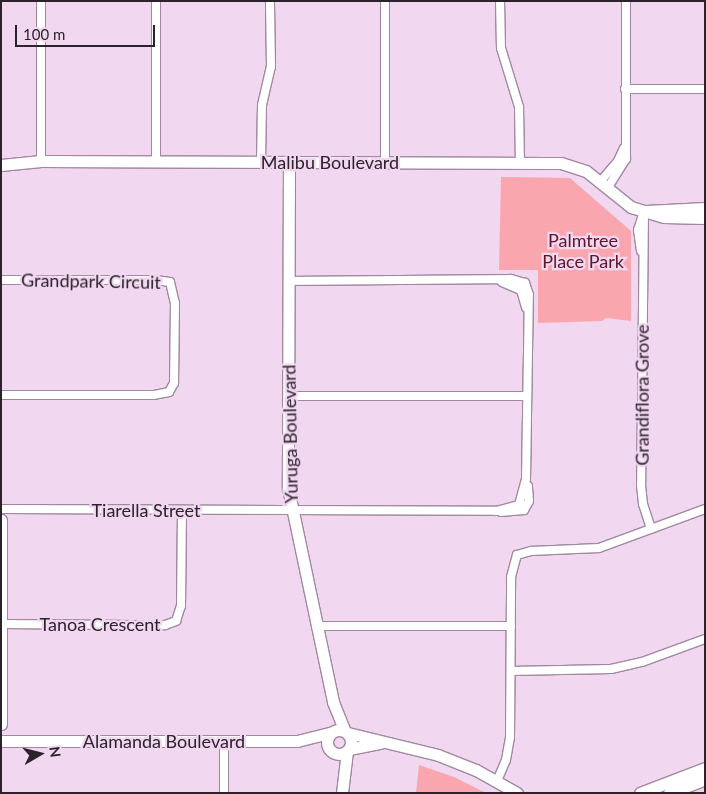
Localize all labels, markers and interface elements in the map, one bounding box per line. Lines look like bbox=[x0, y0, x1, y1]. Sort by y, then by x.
scale bar bbox=[18, 15, 158, 47]
text: 100 m bbox=[23, 25, 65, 43]
street label: Malibu Boulevard bbox=[261, 151, 399, 173]
park label: Palmtree Place Park bbox=[542, 230, 624, 272]
street label: Grandpark Circuit bbox=[21, 269, 161, 293]
street label: Grandiflora Grove bbox=[631, 324, 653, 466]
street label: Yuruga Boulevard bbox=[278, 364, 302, 504]
street label: Tiarella Street bbox=[92, 499, 200, 521]
street label: Tanoa Crescent bbox=[39, 613, 161, 635]
north arrow bbox=[15, 729, 65, 779]
street label: Alamanda Boulevard bbox=[83, 730, 245, 752]
text: N bbox=[46, 745, 65, 758]

